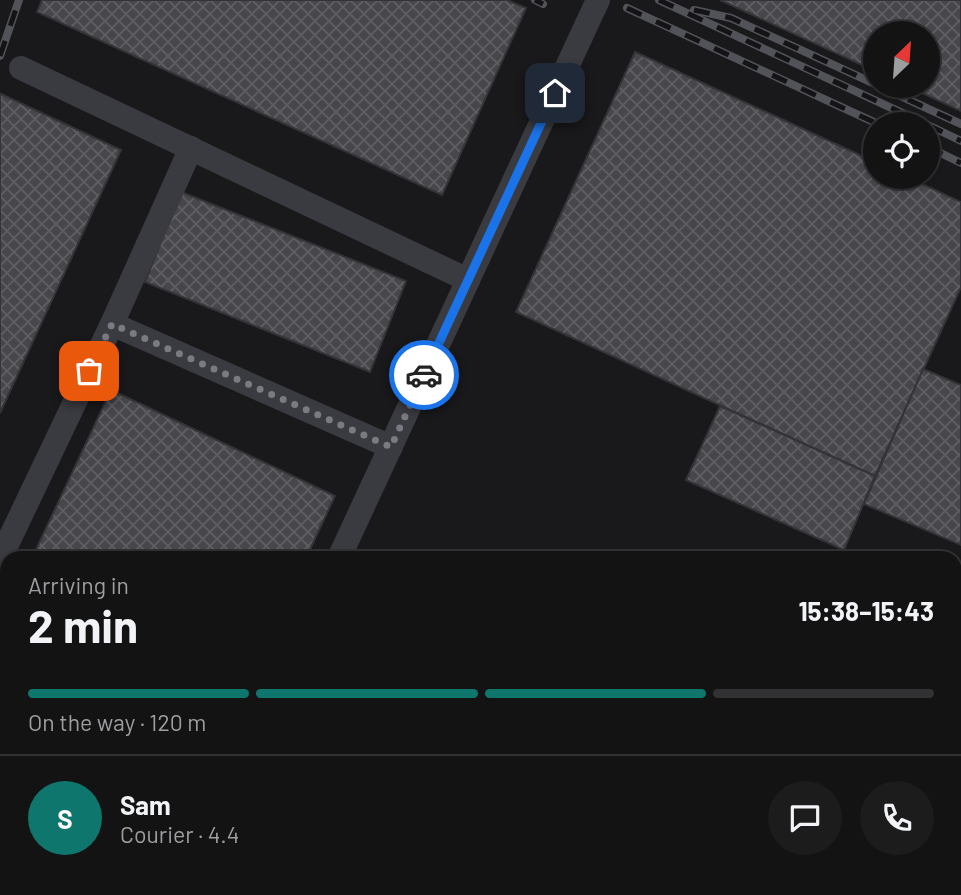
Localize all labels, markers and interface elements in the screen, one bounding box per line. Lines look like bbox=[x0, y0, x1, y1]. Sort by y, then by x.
north arrow bbox=[863, 21, 940, 98]
map controls bbox=[863, 21, 940, 189]
pin bbox=[525, 63, 585, 123]
icon: home bbox=[536, 74, 574, 112]
button: locate bbox=[863, 112, 940, 189]
courier bbox=[389, 340, 459, 410]
pin bbox=[59, 341, 119, 401]
icon: bag bbox=[70, 352, 108, 390]
icon: car bbox=[405, 356, 443, 394]
text: Arriving in bbox=[28, 571, 129, 599]
text: 15:38–15:43 bbox=[798, 595, 934, 626]
text: 2 min bbox=[28, 597, 138, 652]
text: On the way · 120 m bbox=[28, 708, 206, 736]
button: chat bbox=[768, 781, 842, 855]
button: phone bbox=[860, 781, 934, 855]
text: Sam bbox=[120, 789, 171, 820]
text: S bbox=[57, 803, 73, 834]
text: Courier · 4.4 bbox=[120, 820, 239, 848]

